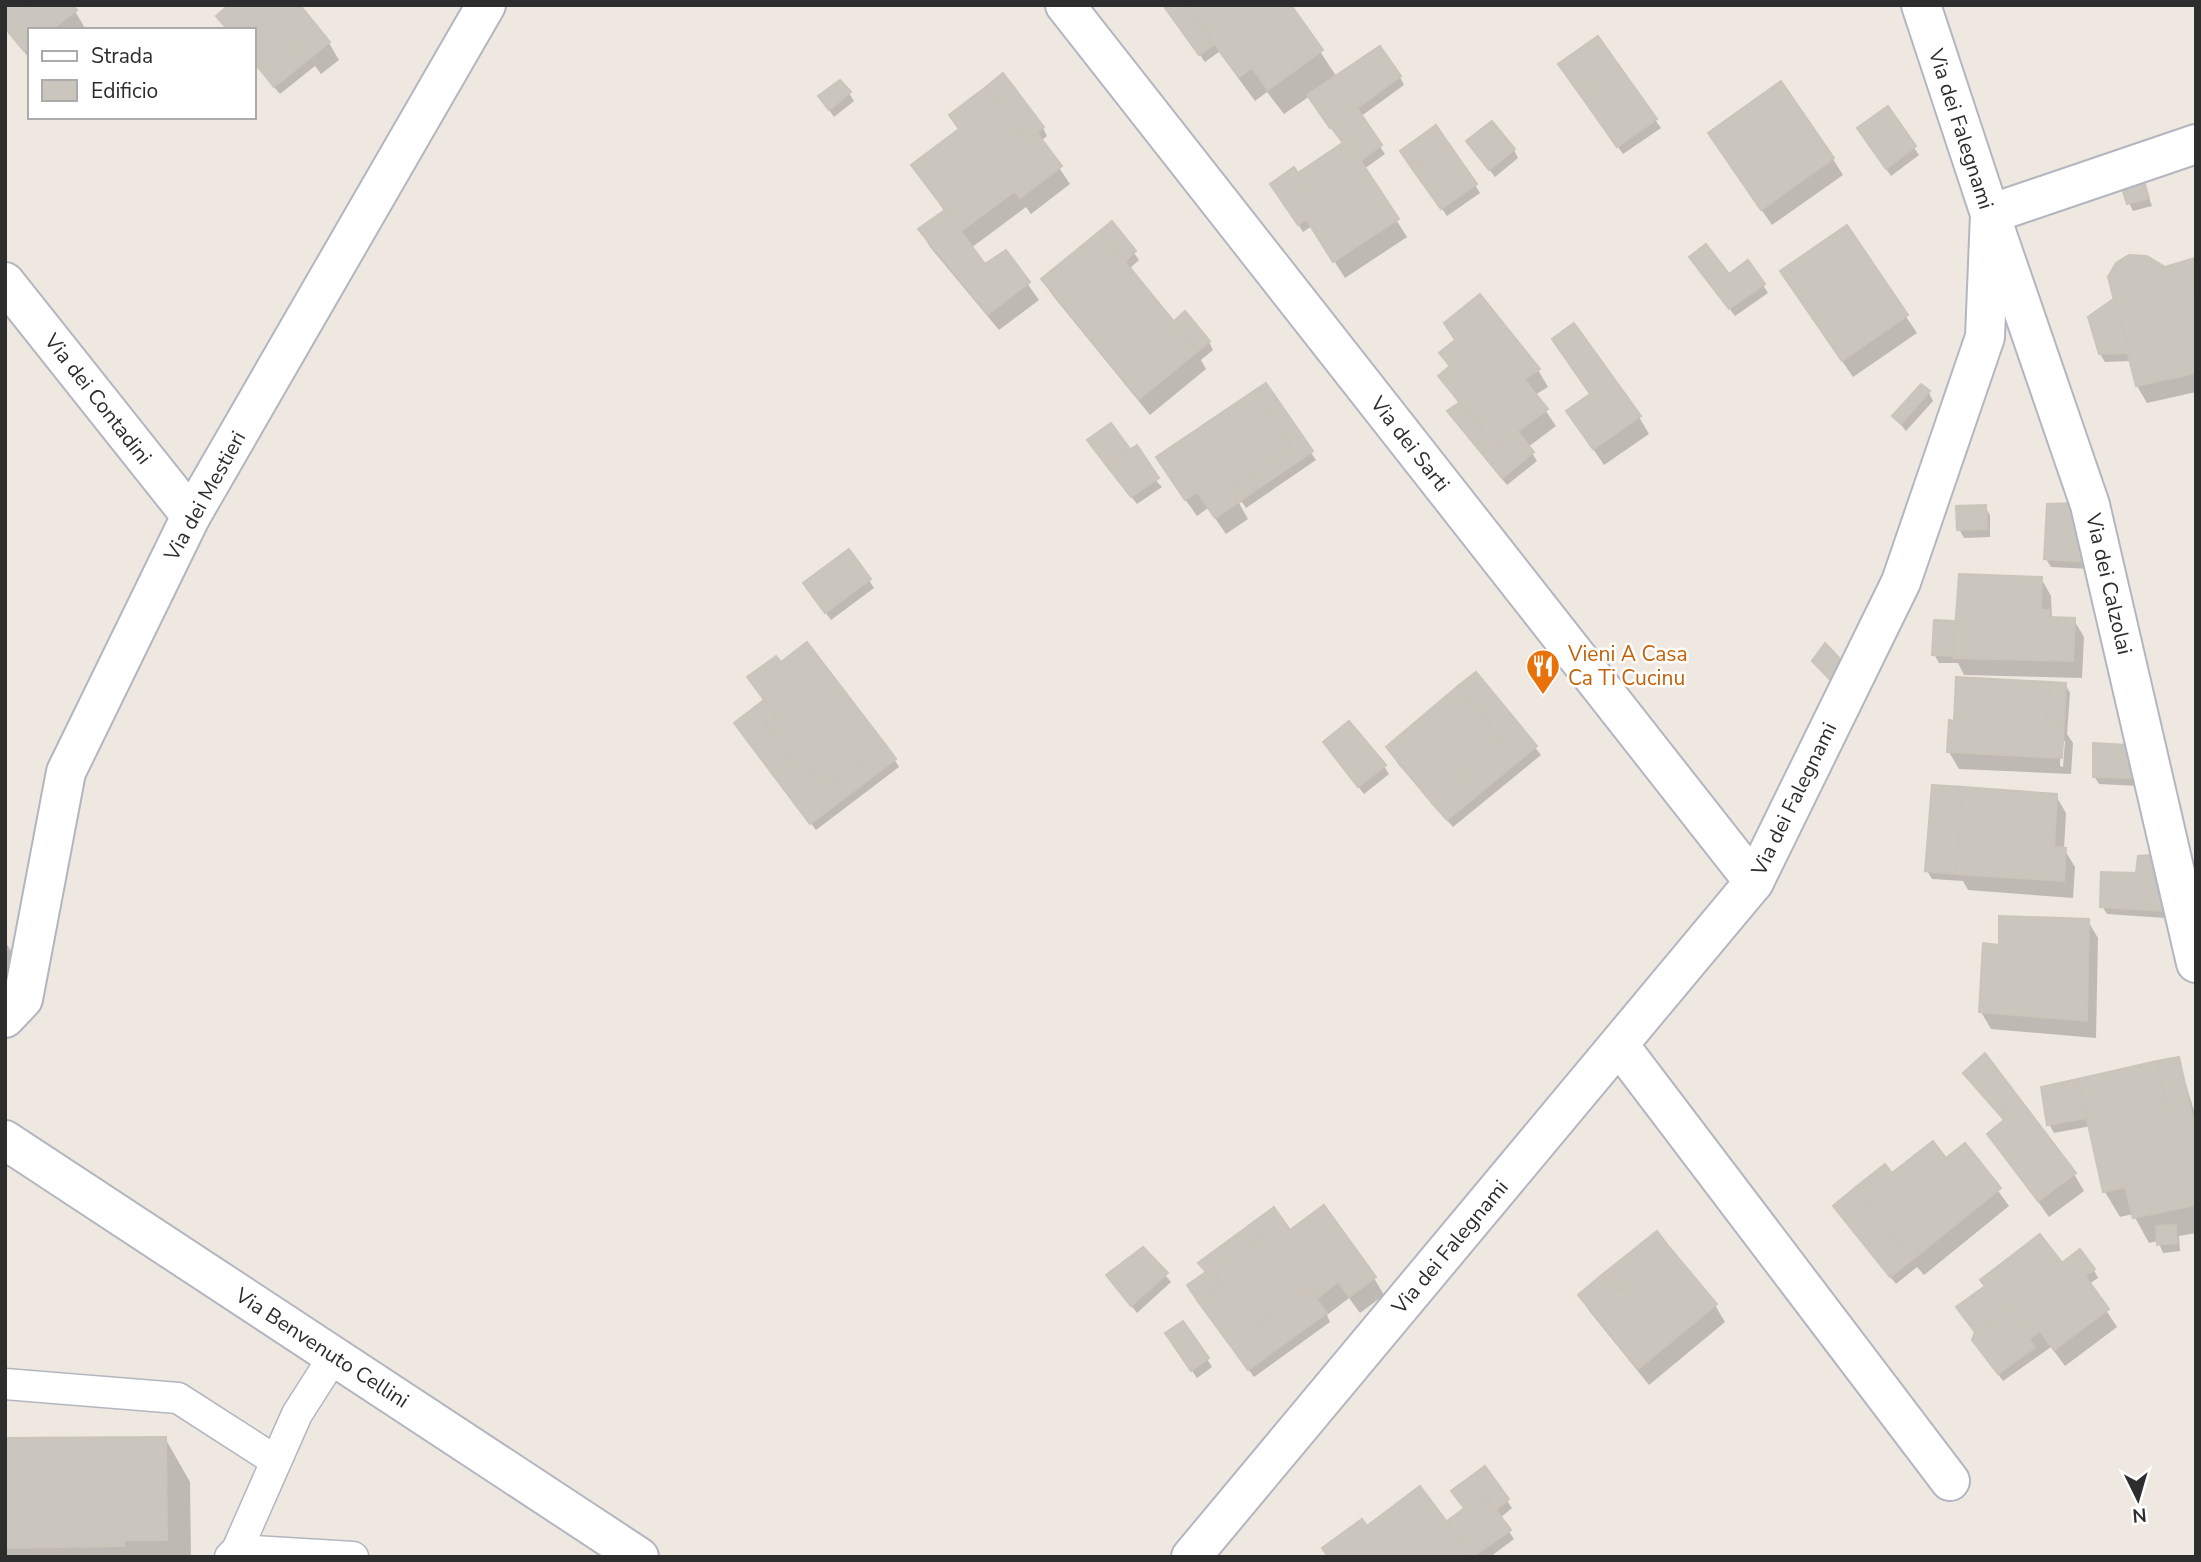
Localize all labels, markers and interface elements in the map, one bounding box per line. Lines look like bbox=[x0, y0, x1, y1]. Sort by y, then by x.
legend bbox=[28, 28, 256, 119]
text: Strada bbox=[91, 42, 153, 70]
street label: Via dei Falegnami bbox=[1922, 44, 2000, 213]
text: Edificio bbox=[91, 77, 158, 105]
street label: Via dei Contadini bbox=[37, 327, 158, 470]
street label: Via dei Sarti bbox=[1363, 390, 1456, 497]
street label: Via dei Mestieri bbox=[157, 426, 252, 567]
street label: Via dei Calzolai bbox=[2079, 510, 2139, 657]
place label: Vieni A Casa Ca Ti Cucinu bbox=[1567, 640, 1688, 692]
restaurant icon: Vieni A Casa Ca Ti Cucinu bbox=[1524, 647, 1562, 696]
street label: Via dei Falegnami bbox=[1744, 718, 1843, 881]
street label: Via dei Falegnami bbox=[1385, 1174, 1514, 1321]
street label: Via Benvenuto Cellini bbox=[229, 1281, 414, 1415]
north arrow bbox=[2103, 1464, 2173, 1534]
text: N bbox=[2131, 1501, 2148, 1529]

